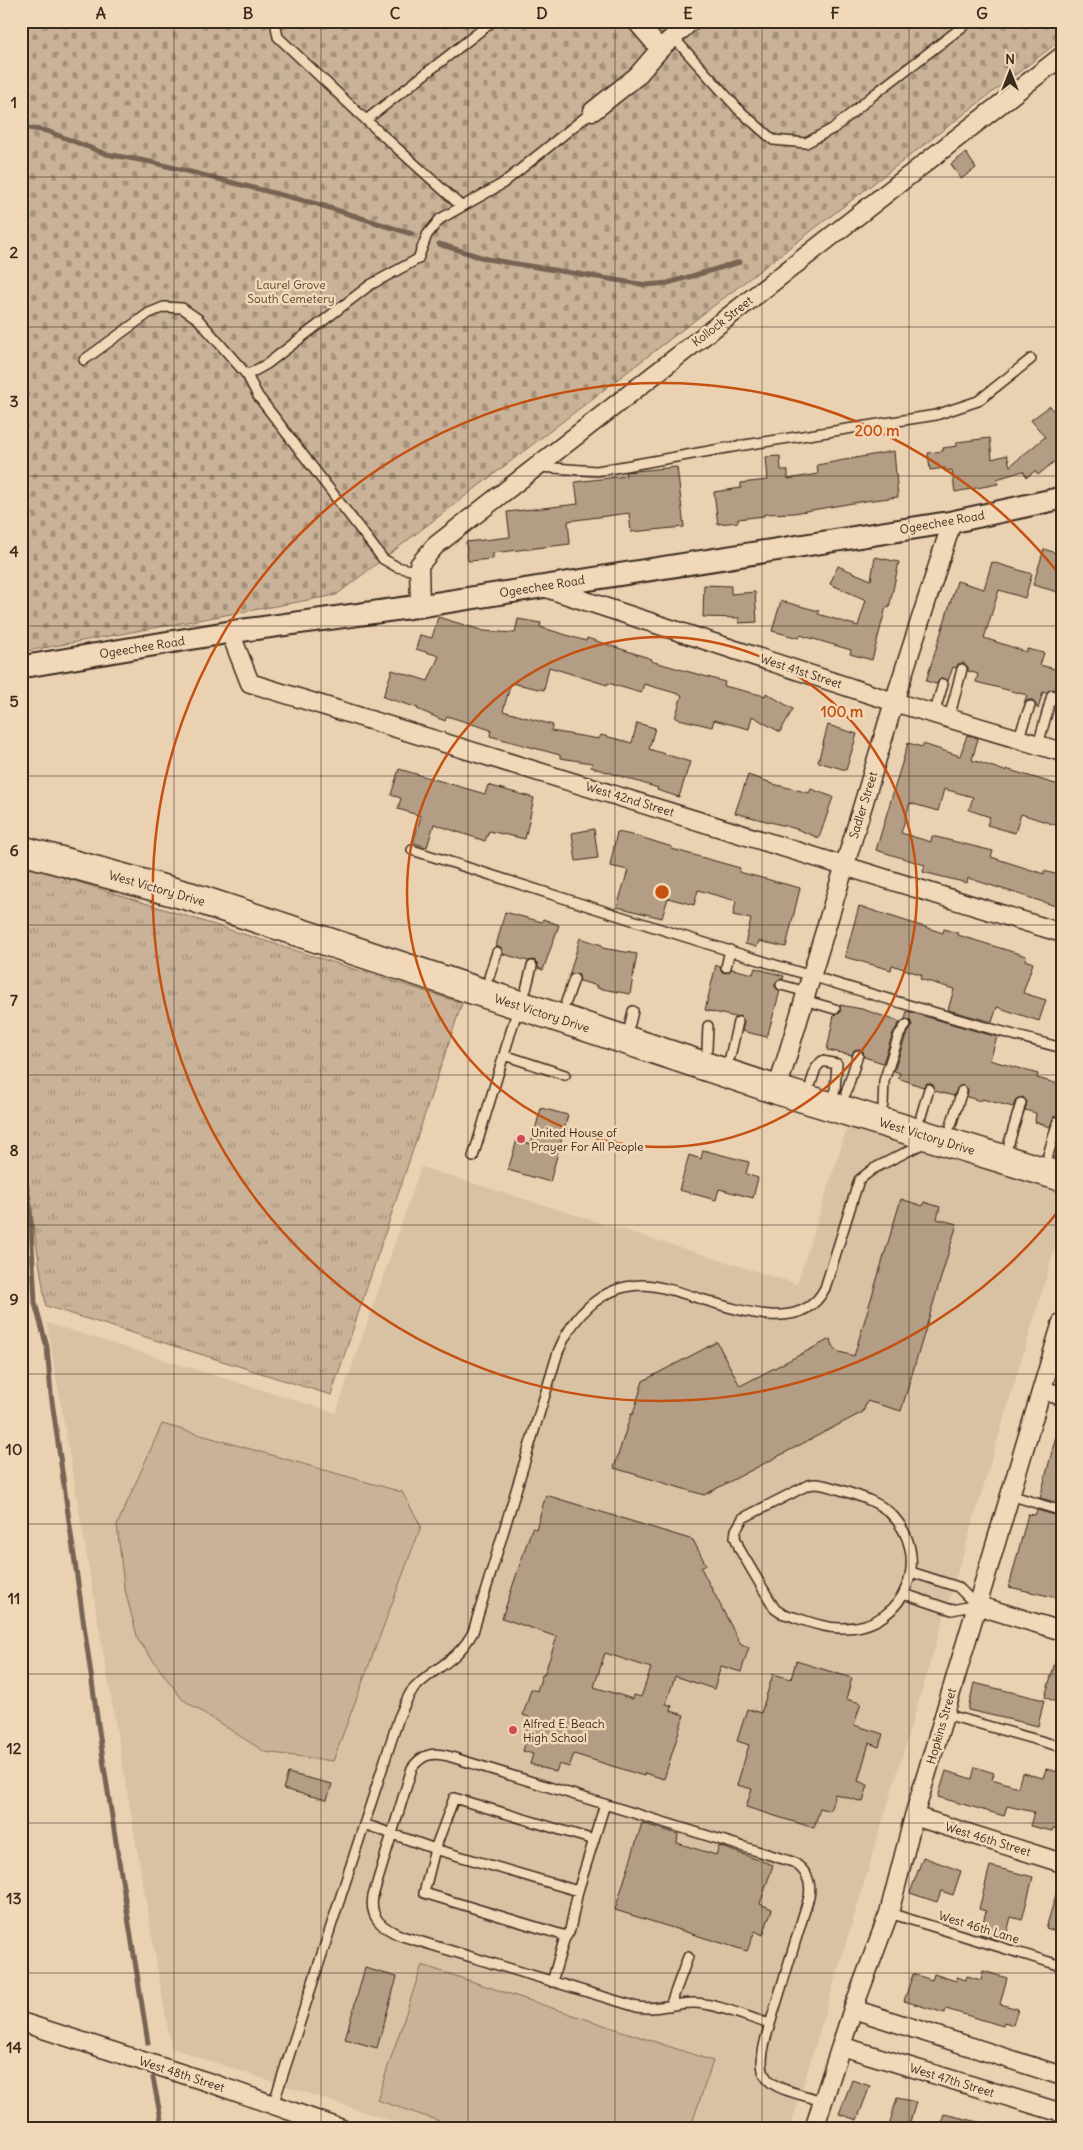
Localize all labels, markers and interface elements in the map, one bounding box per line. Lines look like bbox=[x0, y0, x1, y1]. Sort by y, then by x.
text: A bbox=[96, 3, 106, 23]
text: B bbox=[243, 3, 254, 23]
text: C bbox=[390, 3, 401, 23]
text: D bbox=[536, 3, 548, 23]
text: E bbox=[683, 3, 693, 23]
text: F bbox=[830, 3, 840, 23]
text: G bbox=[976, 3, 988, 23]
north arrow bbox=[986, 48, 1036, 98]
text: N bbox=[1005, 50, 1015, 68]
text: 1 bbox=[11, 92, 17, 112]
text: 2 bbox=[10, 242, 19, 262]
park label: Laurel Grove South Cemetery bbox=[247, 277, 335, 306]
street label: Kollock Street bbox=[689, 293, 755, 349]
text: 3 bbox=[9, 391, 19, 411]
text: 200 m bbox=[855, 421, 899, 440]
street label: Ogeechee Road bbox=[898, 507, 986, 537]
text: 4 bbox=[9, 541, 19, 561]
street label: Ogeechee Road bbox=[498, 572, 586, 600]
street label: Ogeechee Road bbox=[98, 633, 186, 661]
street label: West 41st Street bbox=[758, 651, 844, 691]
text: 5 bbox=[9, 691, 19, 711]
text: 100 m bbox=[821, 702, 863, 721]
street label: Sadler Street bbox=[846, 770, 880, 840]
street label: West 42nd Street bbox=[584, 778, 676, 820]
text: 6 bbox=[9, 840, 19, 860]
street label: West Victory Drive bbox=[107, 867, 207, 909]
centre of rings bbox=[653, 883, 671, 901]
text: 7 bbox=[10, 990, 18, 1010]
street label: West Victory Drive bbox=[492, 991, 592, 1035]
street label: West Victory Drive bbox=[877, 1114, 977, 1158]
place label: United House of Prayer For All People bbox=[531, 1125, 643, 1154]
marker: United House of Prayer For All People bbox=[515, 1133, 527, 1145]
text: 8 bbox=[9, 1140, 19, 1160]
text: 9 bbox=[9, 1289, 19, 1309]
text: 10 bbox=[6, 1439, 22, 1459]
text: 11 bbox=[8, 1588, 20, 1608]
street label: Hopkins Street bbox=[923, 1686, 959, 1766]
place label: Alfred E. Beach High School bbox=[523, 1716, 605, 1745]
marker: Alfred E. Beach High School bbox=[507, 1724, 519, 1736]
text: 12 bbox=[6, 1738, 22, 1758]
street label: West 46th Street bbox=[943, 1819, 1033, 1859]
text: 13 bbox=[6, 1888, 22, 1908]
street label: West 46th Lane bbox=[937, 1908, 1021, 1946]
text: 14 bbox=[6, 2037, 22, 2057]
street label: West 48th Street bbox=[137, 2053, 227, 2095]
street label: West 47th Street bbox=[908, 2060, 996, 2100]

